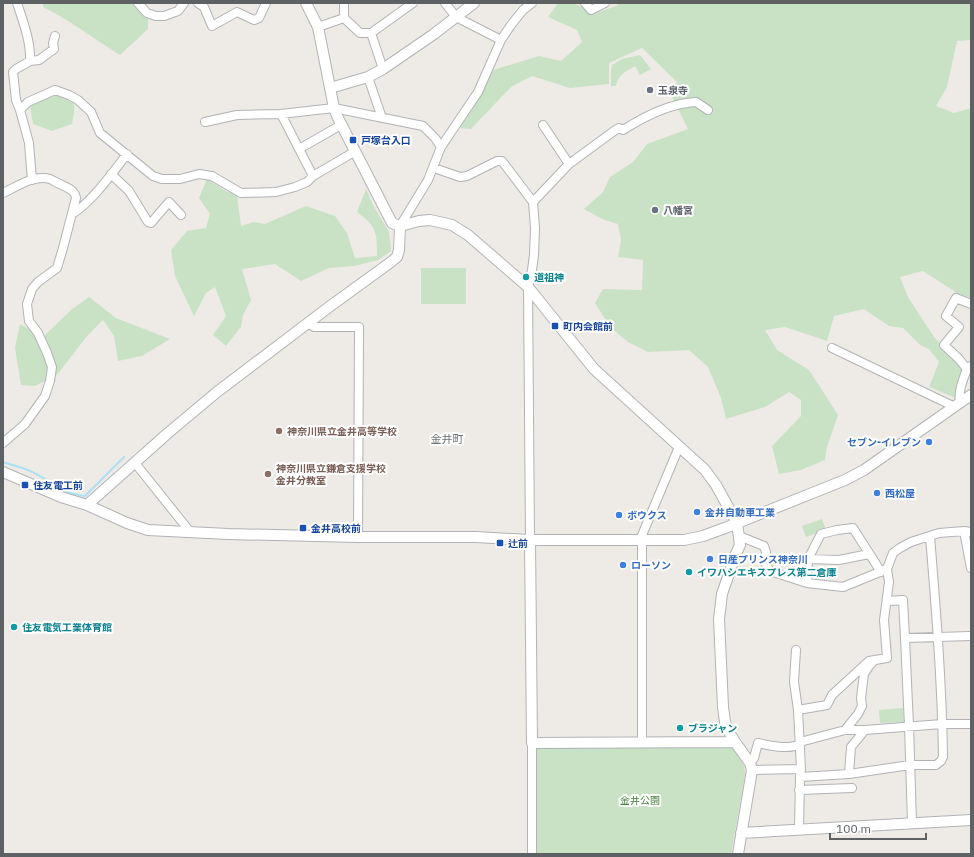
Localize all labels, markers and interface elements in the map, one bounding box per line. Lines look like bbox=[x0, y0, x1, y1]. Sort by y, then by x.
place label: 玉泉寺 bbox=[658, 84, 688, 97]
marker: 玉泉寺 bbox=[645, 85, 655, 95]
place label: 戸塚台入口 bbox=[361, 134, 411, 147]
marker: 戸塚台入口 bbox=[348, 135, 358, 145]
place label: 八幡宮 bbox=[663, 204, 693, 217]
marker: 八幡宮 bbox=[650, 205, 660, 215]
place label: 道祖神 bbox=[534, 271, 564, 284]
marker: 道祖神 bbox=[521, 272, 531, 282]
place label: 町内会館前 bbox=[563, 320, 613, 333]
marker: 町内会館前 bbox=[550, 321, 560, 331]
place label: 神奈川県立金井高等学校 bbox=[287, 425, 397, 438]
marker: 神奈川県立金井高等学校 bbox=[274, 426, 284, 436]
district label: 金井町 bbox=[431, 432, 464, 446]
place label: セブン-イレブン bbox=[847, 436, 921, 449]
marker: セブン-イレブン bbox=[924, 437, 934, 447]
place label: 神奈川県立鎌倉支援学校 金井分教室 bbox=[276, 462, 386, 487]
marker: 神奈川県立鎌倉支援学校 金井分教室 bbox=[263, 469, 273, 479]
place label: 住友電工前 bbox=[33, 479, 83, 492]
marker: 住友電工前 bbox=[20, 480, 30, 490]
place label: 西松屋 bbox=[885, 487, 915, 500]
marker: 西松屋 bbox=[872, 488, 882, 498]
place label: 金井自動車工業 bbox=[705, 506, 775, 519]
marker: 金井自動車工業 bbox=[692, 507, 702, 517]
place label: ボウクス bbox=[627, 509, 667, 522]
marker: ボウクス bbox=[614, 510, 624, 520]
place label: 金井高校前 bbox=[311, 522, 361, 535]
marker: 金井高校前 bbox=[298, 523, 308, 533]
place label: 辻前 bbox=[508, 537, 528, 550]
marker: 辻前 bbox=[495, 538, 505, 548]
place label: 日産プリンス神奈川 bbox=[718, 553, 808, 566]
marker: 日産プリンス神奈川 bbox=[705, 554, 715, 564]
place label: ローソン bbox=[631, 559, 671, 572]
marker: ローソン bbox=[618, 560, 628, 570]
place label: イワハシエキスプレス第二倉庫 bbox=[697, 566, 837, 579]
marker: イワハシエキスプレス第二倉庫 bbox=[684, 567, 694, 577]
place label: 住友電気工業体育館 bbox=[22, 621, 112, 634]
marker: 住友電気工業体育館 bbox=[9, 622, 19, 632]
place label: ブラジャン bbox=[688, 722, 737, 735]
marker: ブラジャン bbox=[675, 723, 685, 733]
park label: 金井公園 bbox=[620, 794, 660, 807]
scale bar bbox=[830, 815, 926, 841]
text: 100 m bbox=[836, 821, 871, 836]

